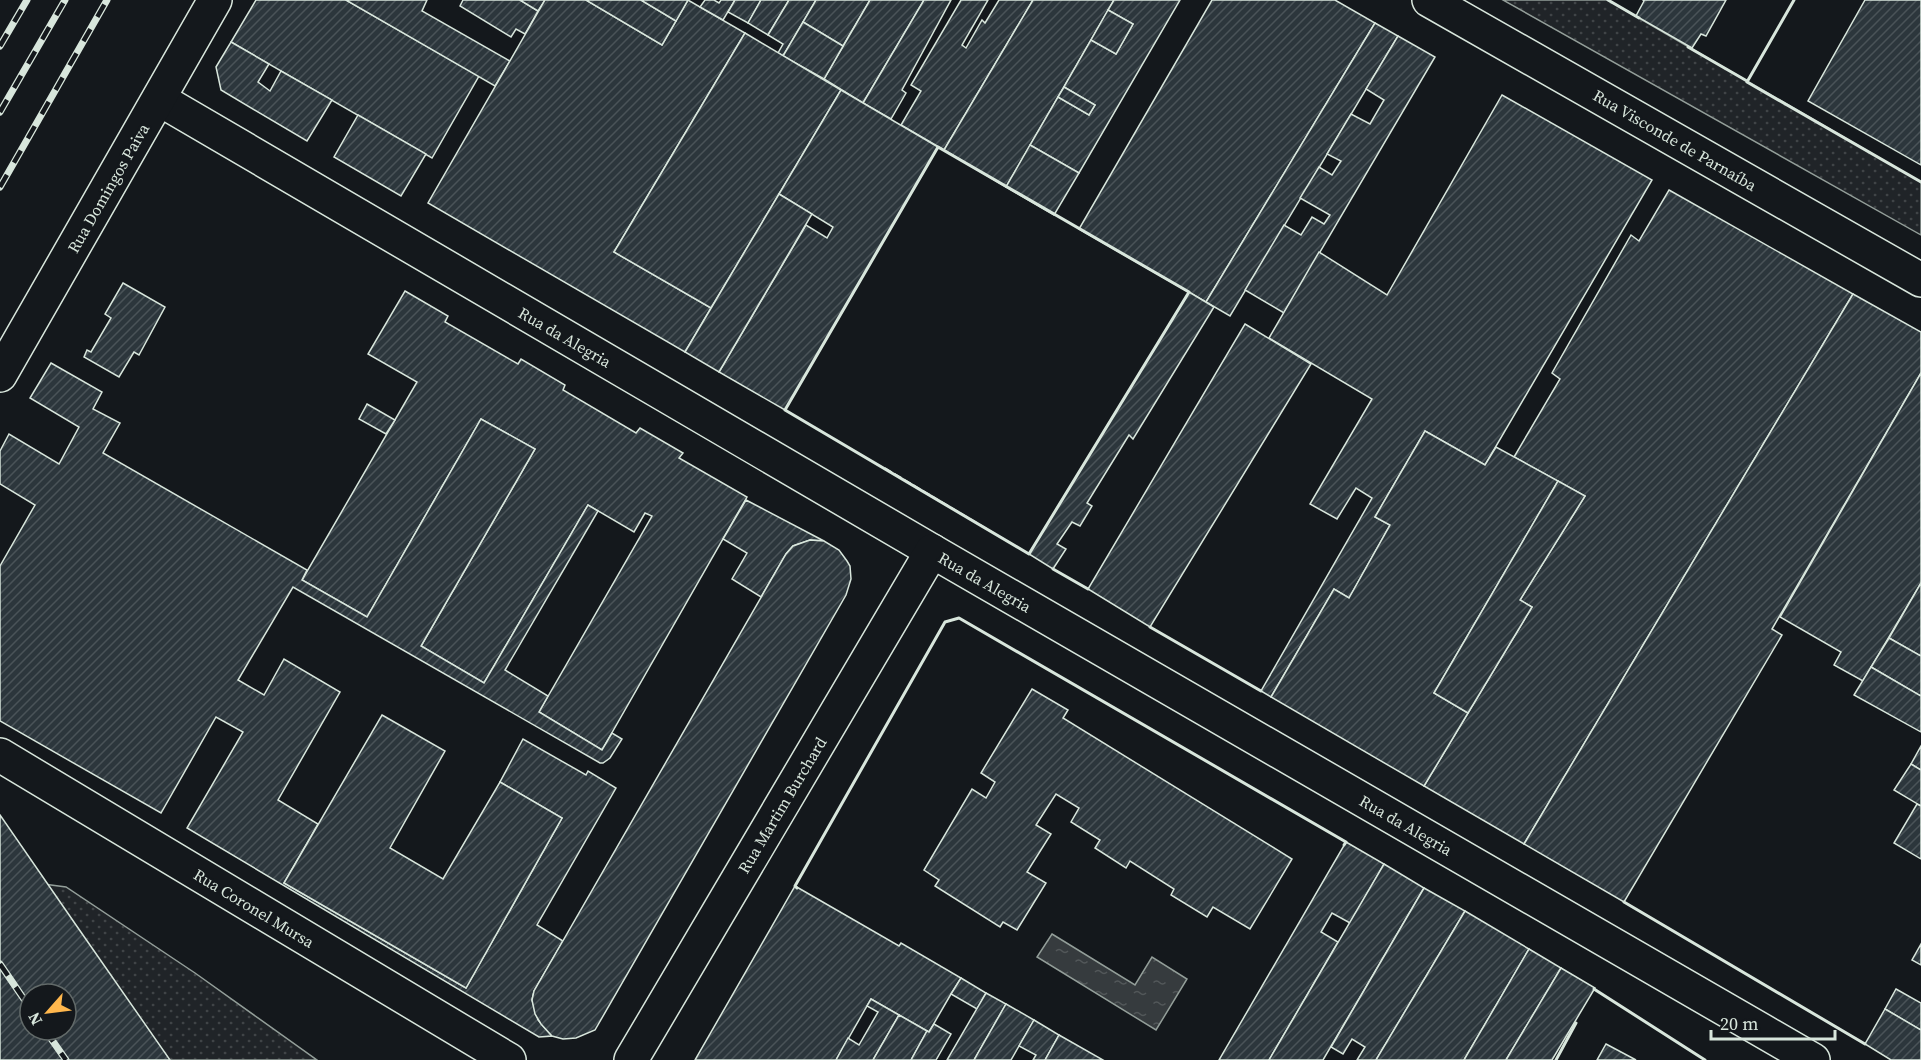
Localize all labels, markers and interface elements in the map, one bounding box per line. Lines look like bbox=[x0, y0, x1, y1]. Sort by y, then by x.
street label: Rua Visconde de Parnaíba bbox=[1589, 84, 1762, 196]
street label: Rua Domingos Paiva bbox=[62, 118, 154, 257]
street label: Rua da Alegria bbox=[515, 302, 616, 373]
street label: Rua da Alegria bbox=[935, 547, 1036, 618]
street label: Rua Martim Burchard bbox=[733, 733, 831, 877]
street label: Rua da Alegria bbox=[1356, 790, 1457, 861]
street label: Rua Coronel Mursa bbox=[190, 863, 319, 953]
north arrow bbox=[18, 982, 78, 1042]
scale bar bbox=[1711, 1003, 1836, 1041]
text: N bbox=[22, 1008, 47, 1029]
text: 20 m bbox=[1720, 1011, 1758, 1036]

